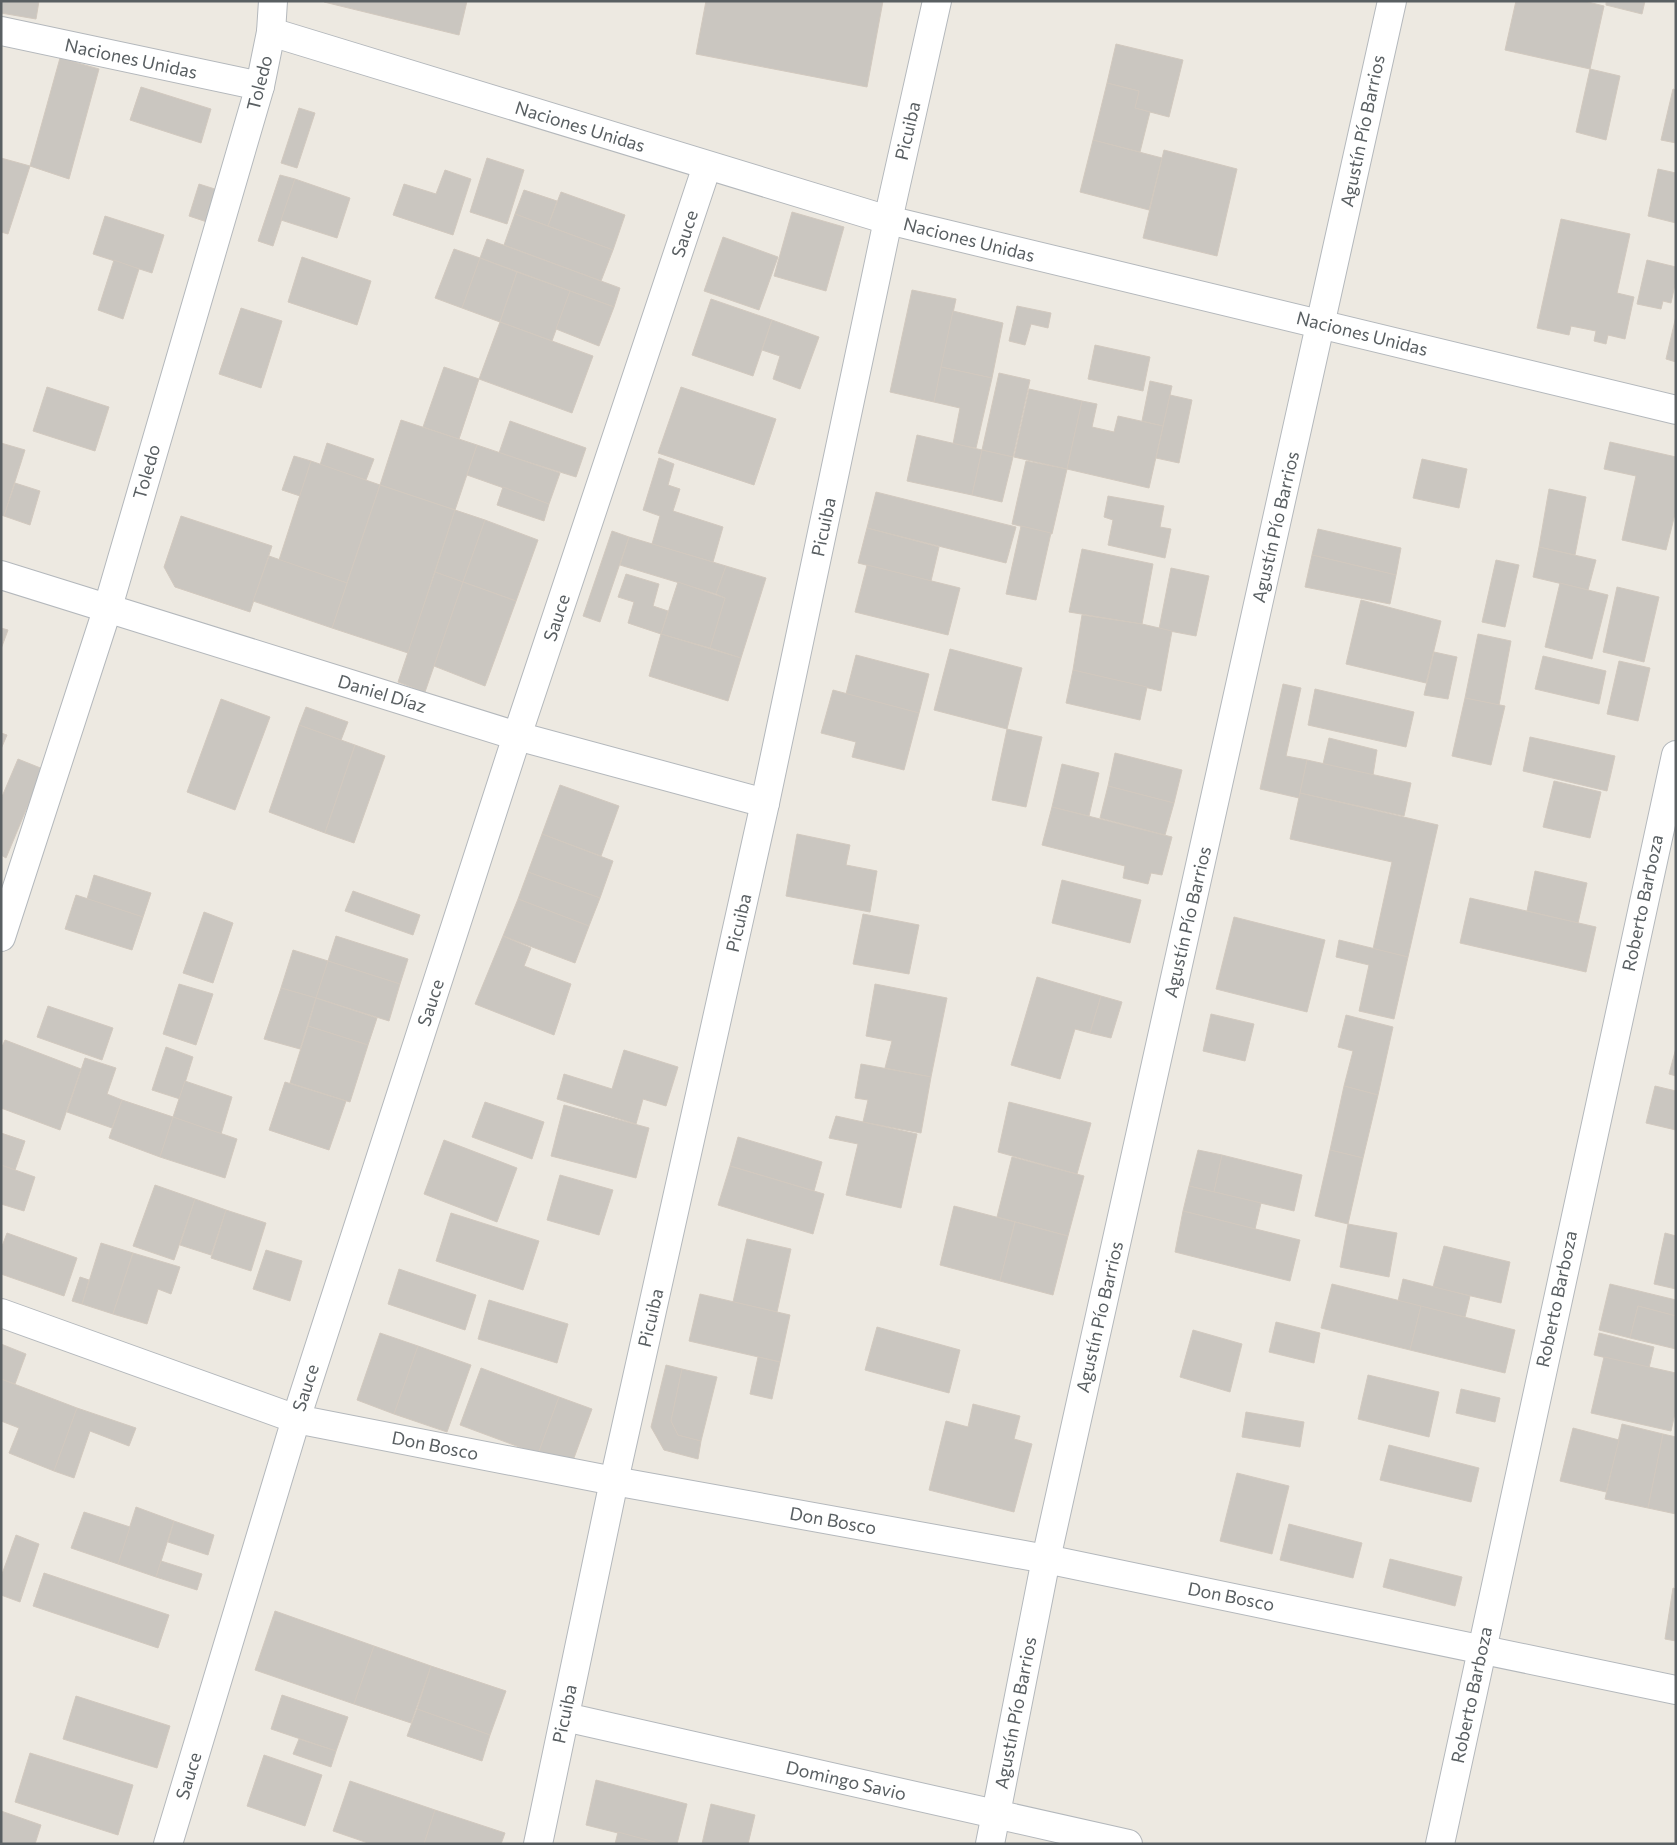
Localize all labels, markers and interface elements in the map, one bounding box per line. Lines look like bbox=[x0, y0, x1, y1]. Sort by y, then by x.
street label: Naciones Unidas bbox=[63, 33, 199, 83]
street label: Toledo bbox=[242, 53, 276, 113]
street label: Agustín Pío Barrios bbox=[1335, 53, 1389, 209]
street label: Naciones Unidas bbox=[513, 96, 648, 156]
street label: Picuiba bbox=[890, 99, 924, 162]
street label: Sauce bbox=[666, 207, 702, 260]
street label: Naciones Unidas bbox=[901, 212, 1037, 266]
street label: Naciones Unidas bbox=[1294, 306, 1430, 360]
street label: Toledo bbox=[128, 442, 164, 502]
street label: Agustín Pío Barrios bbox=[1247, 449, 1303, 605]
street label: Picuiba bbox=[806, 495, 840, 558]
street label: Sauce bbox=[538, 591, 574, 644]
street label: Daniel Díaz bbox=[335, 669, 429, 717]
street label: Roberto Barboza bbox=[1617, 833, 1667, 973]
street label: Agustín Pío Barrios bbox=[1159, 844, 1215, 1000]
street label: Picuiba bbox=[721, 891, 755, 954]
street label: Sauce bbox=[412, 976, 448, 1029]
street label: Roberto Barboza bbox=[1531, 1229, 1581, 1369]
street label: Agustín Pío Barrios bbox=[1071, 1239, 1127, 1395]
street label: Picuiba bbox=[633, 1286, 667, 1349]
street label: Sauce bbox=[287, 1361, 323, 1414]
street label: Don Bosco bbox=[390, 1426, 480, 1464]
street label: Don Bosco bbox=[788, 1502, 878, 1538]
street label: Don Bosco bbox=[1186, 1577, 1276, 1615]
street label: Roberto Barboza bbox=[1446, 1625, 1496, 1765]
street label: Agustín Pío Barrios bbox=[989, 1635, 1041, 1791]
street label: Picuiba bbox=[547, 1682, 581, 1745]
street label: Sauce bbox=[170, 1749, 206, 1802]
street label: Domingo Savio bbox=[784, 1755, 909, 1805]

